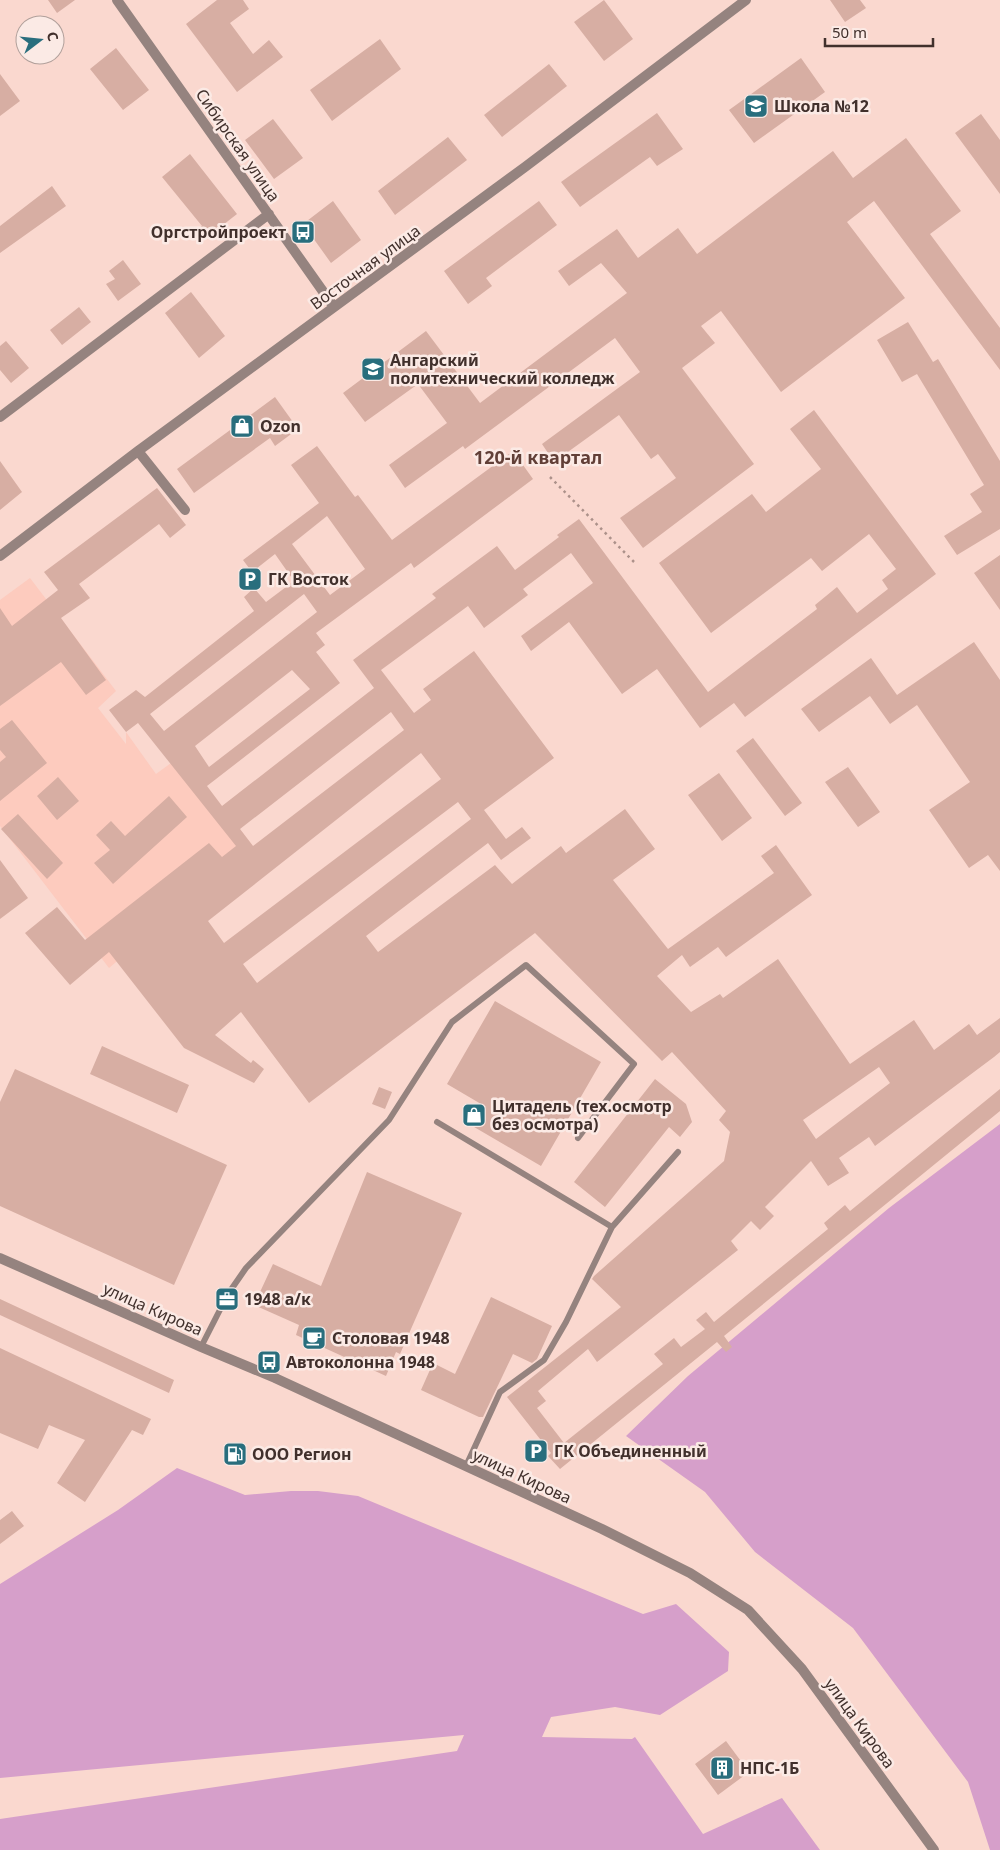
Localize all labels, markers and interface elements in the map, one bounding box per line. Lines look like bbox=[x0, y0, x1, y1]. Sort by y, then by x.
north arrow bbox=[15, 15, 65, 65]
scale bar bbox=[825, 15, 932, 47]
text: 50 m bbox=[832, 22, 867, 42]
text: С bbox=[43, 29, 63, 43]
street label: Сибирская улица bbox=[191, 84, 285, 206]
school or university icon: Школа №12 bbox=[743, 93, 769, 119]
place label: Школа №12 bbox=[774, 95, 869, 117]
bus stop icon: Оргстройпроект bbox=[290, 219, 316, 245]
street label: Восточная улица bbox=[305, 220, 425, 314]
place label: Оргстройпроект bbox=[151, 221, 286, 243]
place label: Ангарский политехнический колледж bbox=[390, 349, 615, 389]
school or university icon: Ангарский политехнический колледж bbox=[360, 356, 386, 382]
shop icon: Ozon bbox=[229, 413, 255, 439]
place label: Ozon bbox=[260, 415, 301, 437]
district label: 120-й квартал bbox=[474, 445, 602, 469]
parking icon: ГК Восток bbox=[237, 566, 263, 592]
place label: ГК Восток bbox=[268, 568, 349, 590]
place label: Цитадель (тех.осмотр без осмотра) bbox=[492, 1095, 672, 1135]
shop icon: Цитадель (тех.осмотр без осмотра) bbox=[461, 1102, 487, 1128]
street label: улица Кирова bbox=[100, 1277, 206, 1341]
office icon: 1948 а/к bbox=[214, 1286, 240, 1312]
place label: 1948 а/к bbox=[244, 1288, 311, 1310]
cafe icon: Столовая 1948 bbox=[301, 1325, 327, 1351]
place label: Столовая 1948 bbox=[332, 1327, 450, 1349]
bus stop icon: Автоколонна 1948 bbox=[256, 1349, 282, 1375]
place label: Автоколонна 1948 bbox=[286, 1351, 435, 1373]
parking icon: ГК Объединенный bbox=[523, 1438, 549, 1464]
place label: ГК Объединенный bbox=[554, 1440, 707, 1462]
fuel station icon: ООО Регион bbox=[222, 1441, 248, 1467]
place label: ООО Регион bbox=[252, 1443, 351, 1465]
street label: улица Кирова bbox=[469, 1444, 575, 1508]
street label: улица Кирова bbox=[820, 1673, 900, 1773]
building icon: НПС-1Б bbox=[709, 1755, 735, 1781]
place label: НПС-1Б bbox=[740, 1757, 800, 1779]

